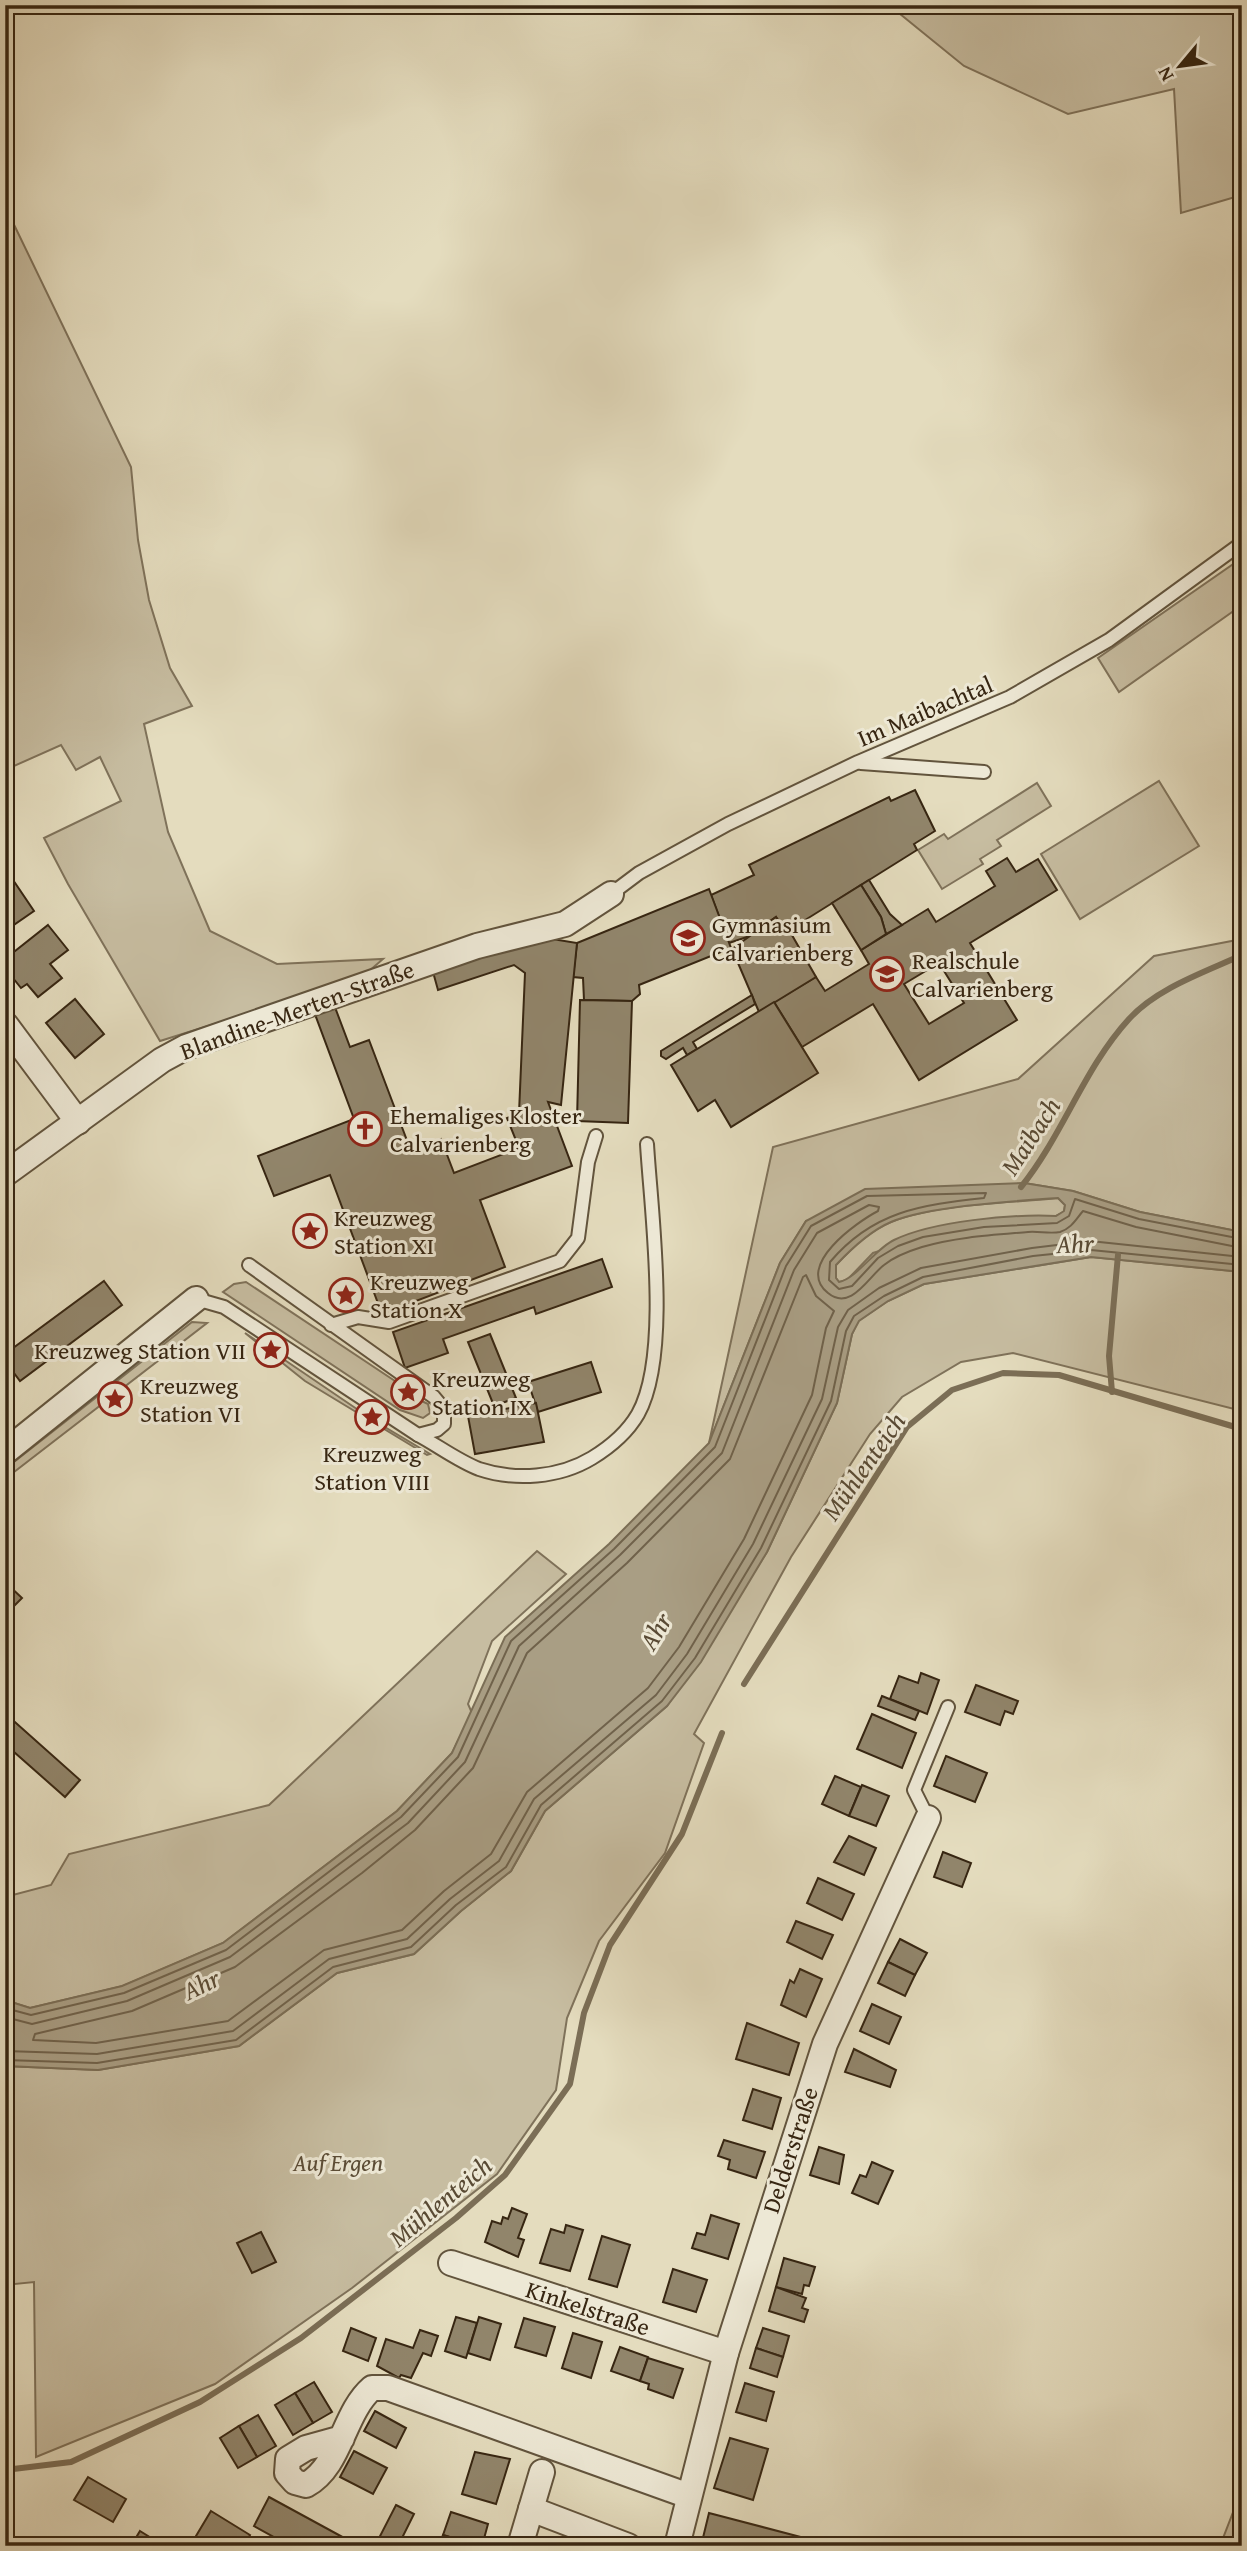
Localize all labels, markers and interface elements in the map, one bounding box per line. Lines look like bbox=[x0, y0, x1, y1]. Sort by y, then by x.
north arrow bbox=[1146, 32, 1216, 102]
text: N bbox=[1150, 62, 1180, 87]
street label: Im Maibachtal bbox=[852, 667, 998, 755]
place label: Gymnasium Calvarienberg bbox=[712, 907, 853, 970]
school or university icon: Gymnasium Calvarienberg bbox=[669, 919, 707, 957]
place label: Realschule Calvarienberg bbox=[912, 943, 1053, 1006]
street label: Blandine-Merten-Straße bbox=[175, 951, 419, 1069]
school or university icon: Realschule Calvarienberg bbox=[868, 955, 906, 993]
water label: Maibach bbox=[990, 1089, 1070, 1183]
place label: Ehemaliges Kloster Calvarienberg bbox=[390, 1098, 582, 1161]
church icon: Ehemaliges Kloster Calvarienberg bbox=[346, 1110, 384, 1148]
place label: Kreuzweg Station XI bbox=[334, 1200, 434, 1263]
place icon: Kreuzweg Station XI bbox=[291, 1212, 329, 1250]
water label: Ahr bbox=[1055, 1223, 1096, 1263]
place label: Kreuzweg Station X bbox=[370, 1264, 468, 1327]
place icon: Kreuzweg Station X bbox=[327, 1276, 365, 1314]
place icon: Kreuzweg Station VII bbox=[252, 1331, 290, 1369]
place label: Kreuzweg Station VII bbox=[34, 1333, 246, 1368]
place label: Kreuzweg Station IX bbox=[432, 1361, 532, 1424]
place label: Kreuzweg Station VI bbox=[140, 1368, 241, 1431]
place icon: Kreuzweg Station IX bbox=[389, 1373, 427, 1411]
place icon: Kreuzweg Station VI bbox=[96, 1380, 134, 1418]
place icon: Kreuzweg Station VIII bbox=[353, 1398, 391, 1436]
water label: Mühlenteich bbox=[811, 1404, 915, 1528]
place label: Kreuzweg Station VIII bbox=[314, 1436, 430, 1499]
water label: Ahr bbox=[628, 1604, 682, 1658]
water label: Ahr bbox=[175, 1958, 228, 2010]
street label: Delderstraße bbox=[753, 2082, 827, 2218]
park label: Auf Ergen bbox=[292, 2145, 383, 2180]
water label: Mühlenteich bbox=[380, 2146, 500, 2256]
street label: Kinkelstraße bbox=[522, 2272, 654, 2344]

